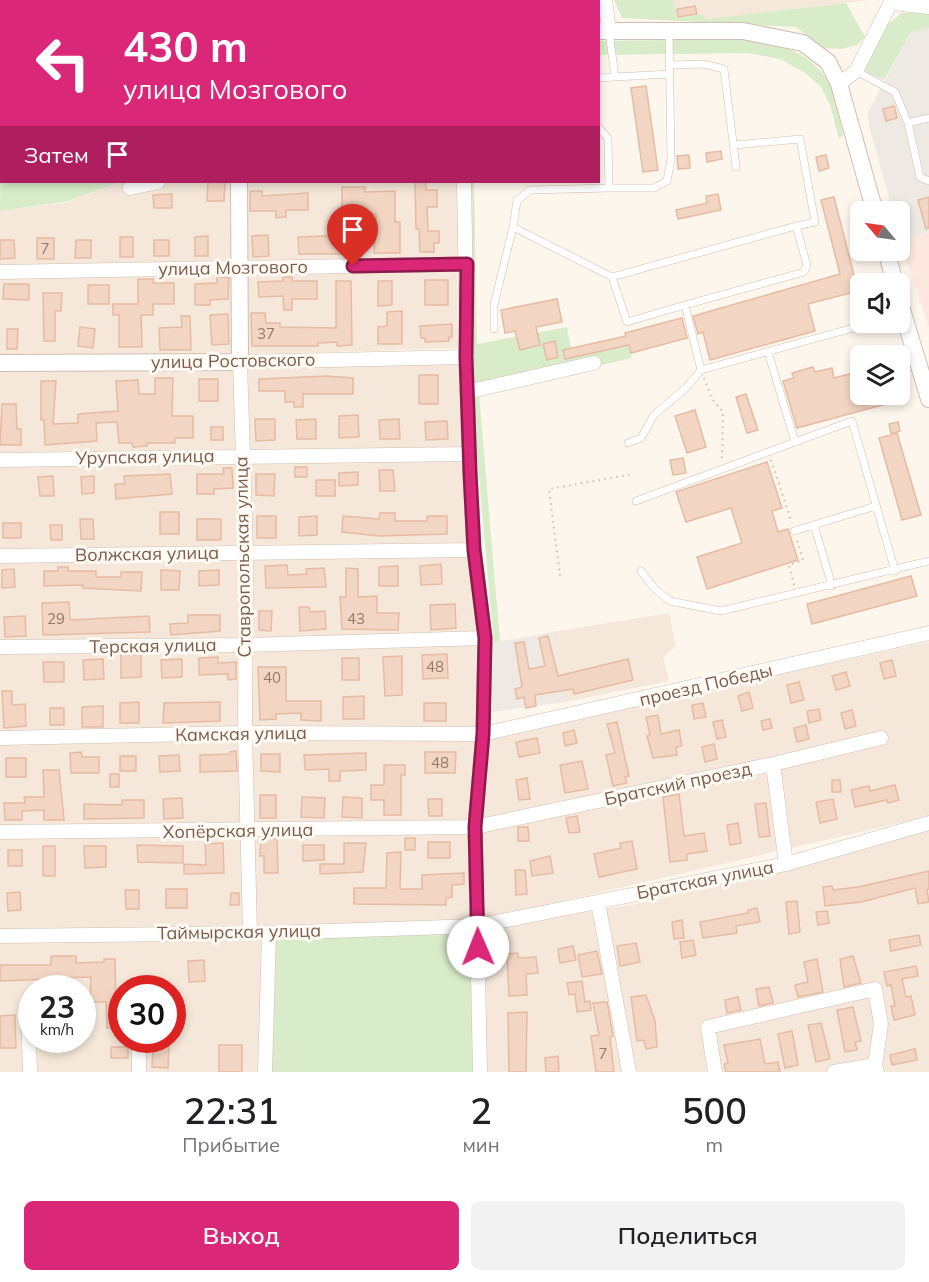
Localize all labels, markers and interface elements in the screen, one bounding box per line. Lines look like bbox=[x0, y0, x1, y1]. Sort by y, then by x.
text: 430 m bbox=[123, 20, 248, 73]
icon: left bbox=[24, 24, 102, 102]
text: улица Мозгового bbox=[123, 72, 347, 106]
icon: arrive bbox=[101, 138, 134, 171]
text: Затем bbox=[24, 141, 89, 169]
north arrow bbox=[850, 201, 910, 261]
map controls bbox=[850, 201, 910, 405]
pin bbox=[327, 204, 378, 266]
icon: arrive bbox=[336, 213, 369, 246]
house number: 7 bbox=[40, 239, 50, 258]
street label: улица Мозгового bbox=[158, 255, 308, 280]
button: sound bbox=[850, 273, 910, 333]
house number: 37 bbox=[257, 324, 275, 343]
button: layers bbox=[850, 345, 910, 405]
street label: улица Ростовского bbox=[151, 348, 315, 373]
street label: Урупская улица bbox=[74, 444, 215, 469]
street label: Ставропольская улица bbox=[229, 456, 256, 658]
street label: Волжская улица bbox=[75, 541, 219, 566]
house number: 29 bbox=[47, 609, 65, 628]
house number: 43 bbox=[347, 609, 365, 628]
street label: Терская улица bbox=[89, 633, 217, 658]
house number: 48 bbox=[426, 657, 444, 676]
street label: проезд Победы bbox=[637, 658, 775, 711]
house number: 40 bbox=[263, 668, 281, 687]
street label: Камская улица bbox=[175, 721, 307, 746]
house number: 48 bbox=[431, 753, 449, 772]
street label: Братский проезд bbox=[602, 757, 753, 810]
street label: Хопёрская улица bbox=[163, 818, 313, 843]
street label: Братская улица bbox=[634, 855, 775, 904]
position arrow bbox=[446, 915, 510, 979]
street label: Таймырская улица bbox=[157, 919, 321, 944]
speed limit sign: 30 bbox=[108, 975, 186, 1053]
text: 23 bbox=[39, 988, 75, 1026]
text: km/h bbox=[40, 1020, 74, 1039]
house number: 7 bbox=[598, 1044, 608, 1063]
text: 22:31 bbox=[184, 1088, 279, 1133]
text: 2 bbox=[470, 1088, 492, 1133]
text: 500 bbox=[682, 1088, 747, 1133]
text: Прибытие bbox=[182, 1132, 280, 1157]
text: мин bbox=[462, 1132, 500, 1157]
text: m bbox=[706, 1132, 723, 1157]
button: Выход bbox=[24, 1201, 459, 1270]
button: Поделиться bbox=[471, 1201, 905, 1270]

